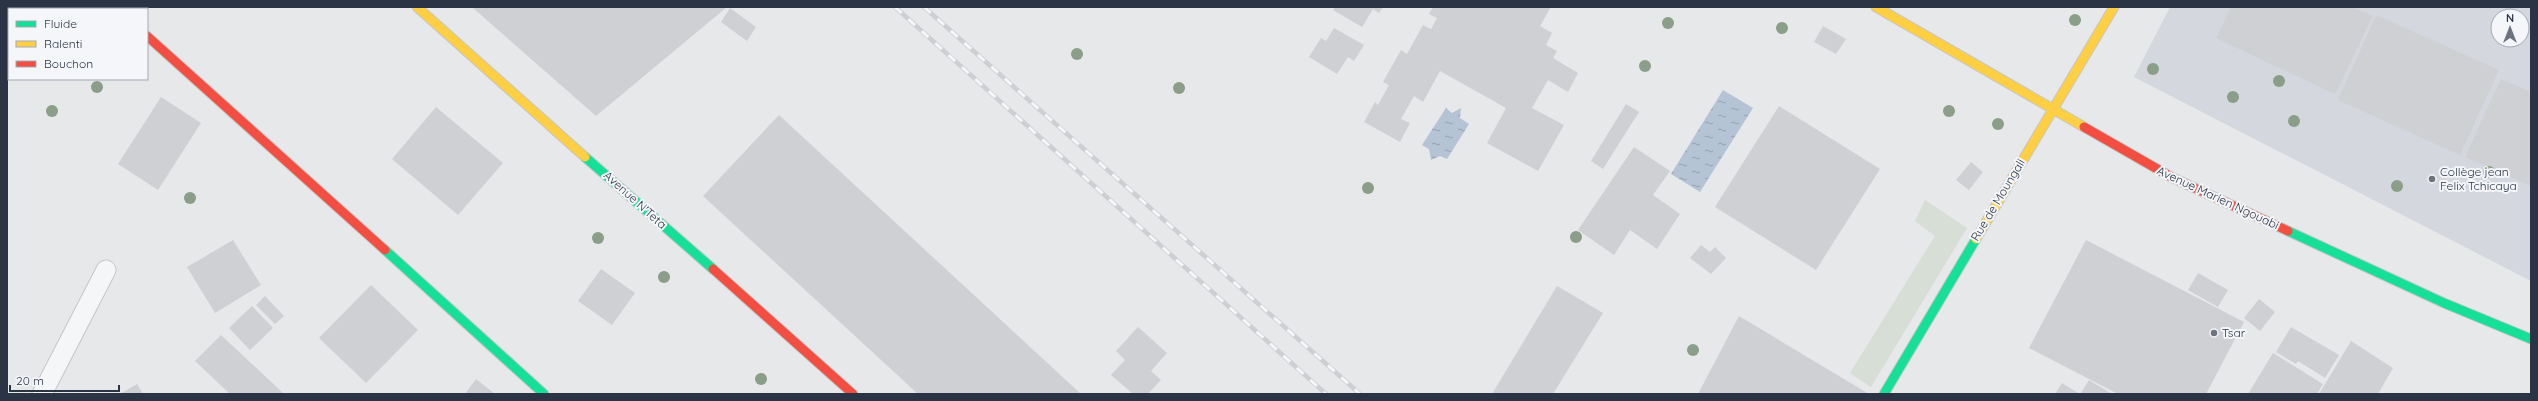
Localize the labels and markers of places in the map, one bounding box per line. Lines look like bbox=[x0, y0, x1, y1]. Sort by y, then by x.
place label: Collège jean Felix Tchicaya bbox=[2440, 164, 2517, 193]
marker: Collège jean Felix Tchicaya bbox=[2427, 174, 2437, 184]
place label: Tsar bbox=[2222, 325, 2246, 340]
marker: Tsar bbox=[2209, 328, 2219, 338]

